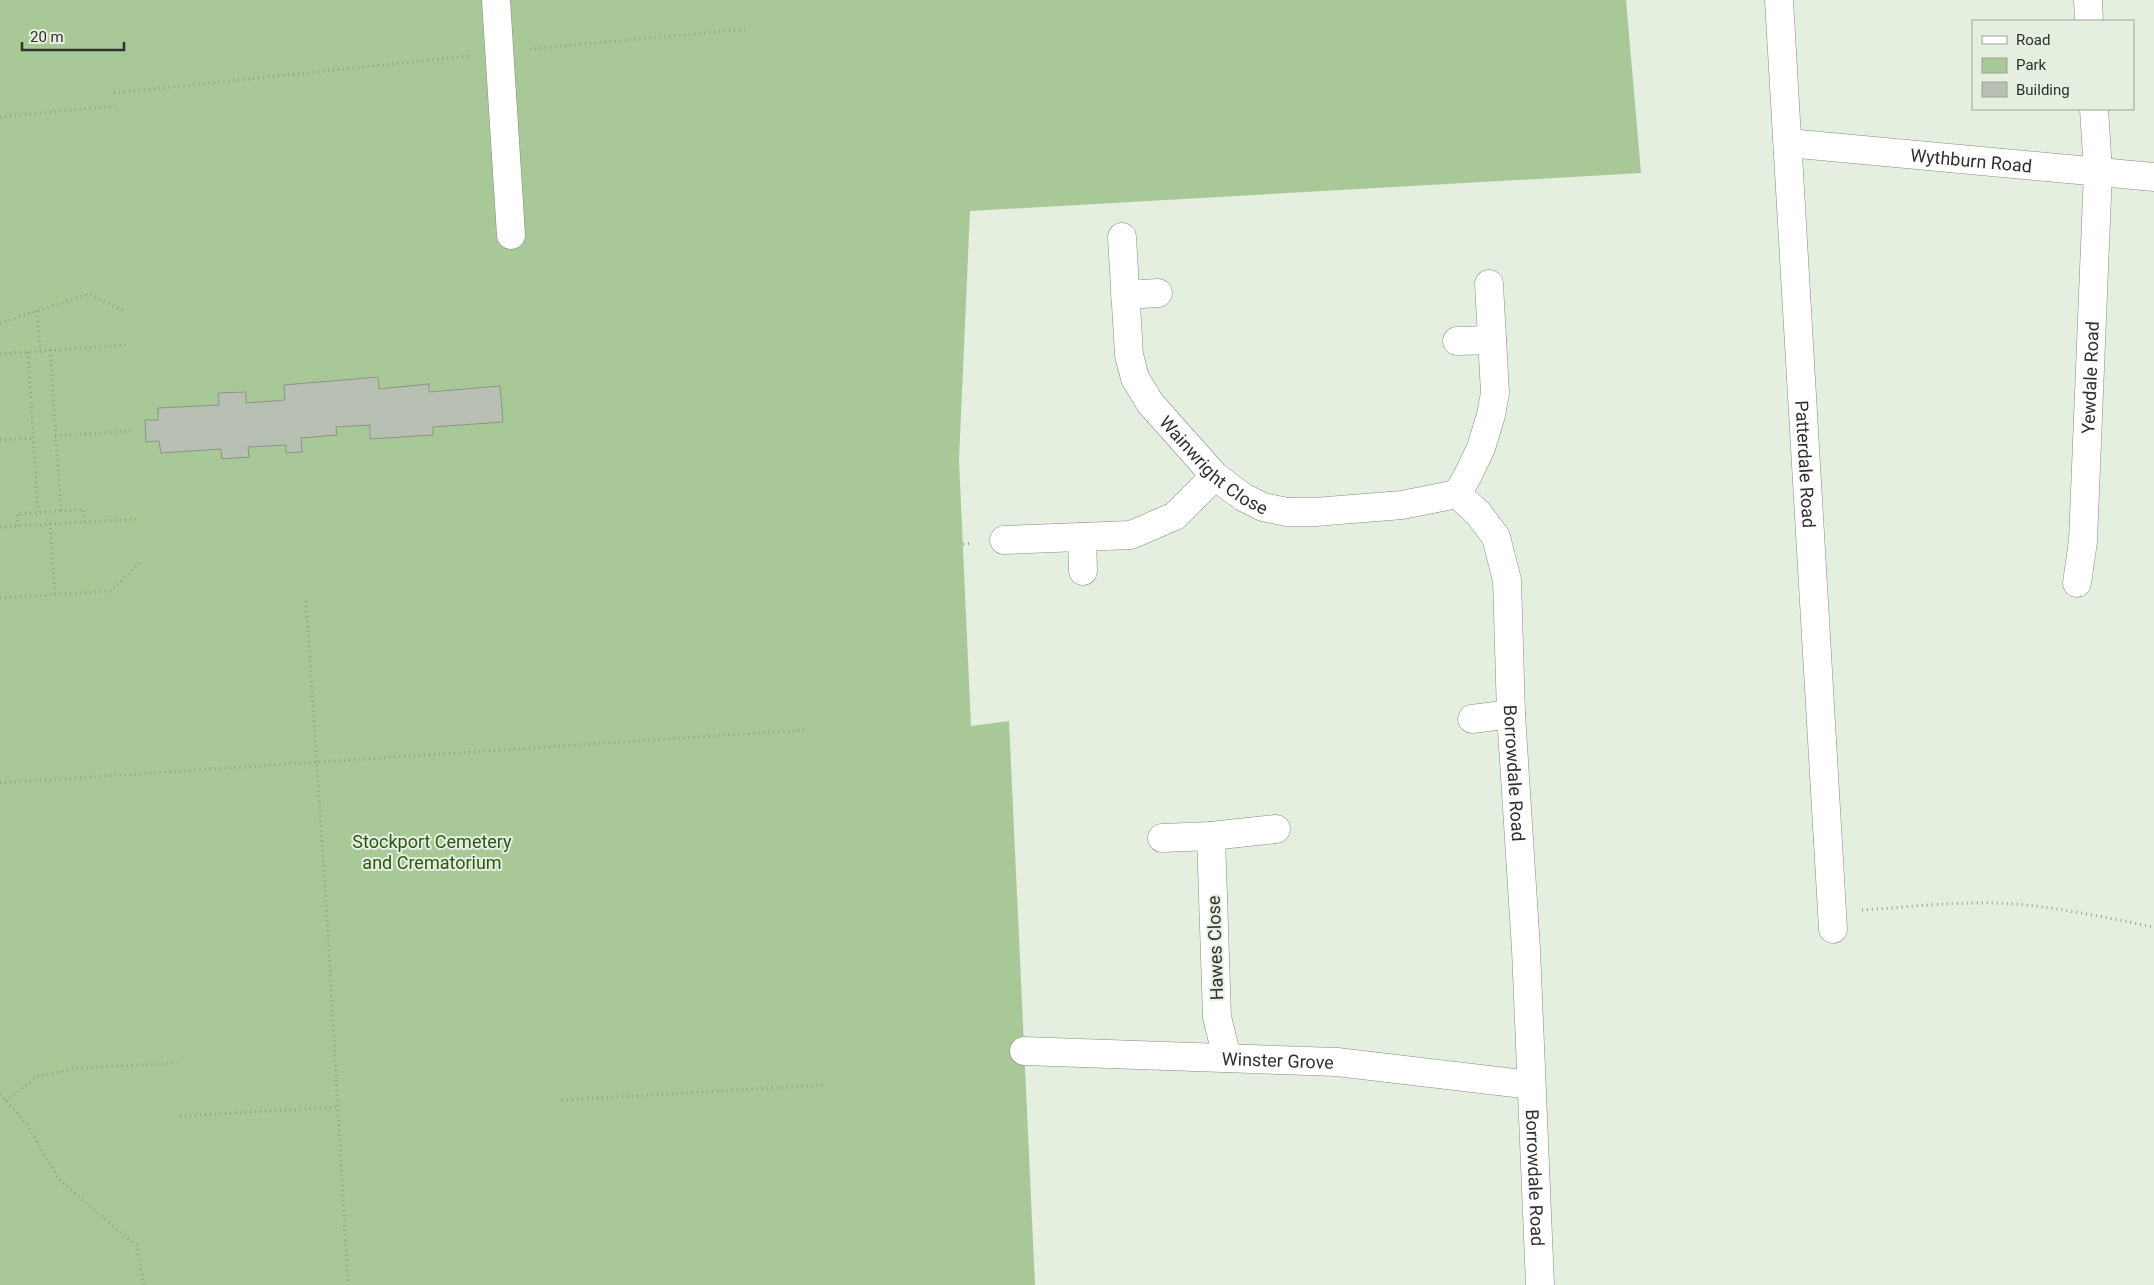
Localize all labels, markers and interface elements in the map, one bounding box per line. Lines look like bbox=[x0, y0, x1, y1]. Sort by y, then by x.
scale bar bbox=[22, 20, 125, 52]
legend bbox=[1972, 20, 2134, 110]
text: 20 m bbox=[30, 28, 64, 46]
text: Road bbox=[2016, 31, 2050, 49]
text: Park bbox=[2016, 56, 2047, 74]
text: Building bbox=[2016, 81, 2070, 99]
street label: Wythburn Road bbox=[1909, 144, 2033, 176]
street label: Yewdale Road bbox=[2077, 321, 2102, 434]
street label: Patterdale Road bbox=[1792, 400, 1820, 529]
street label: Wainwright Close bbox=[1156, 411, 1272, 518]
street label: Borrowdale Road bbox=[1500, 704, 1530, 842]
park label: Stockport Cemetery and Crematorium bbox=[352, 831, 512, 873]
street label: Hawes Close bbox=[1203, 895, 1227, 1001]
street label: Winster Grove bbox=[1221, 1047, 1334, 1072]
street label: Borrowdale Road bbox=[1522, 1109, 1549, 1247]

